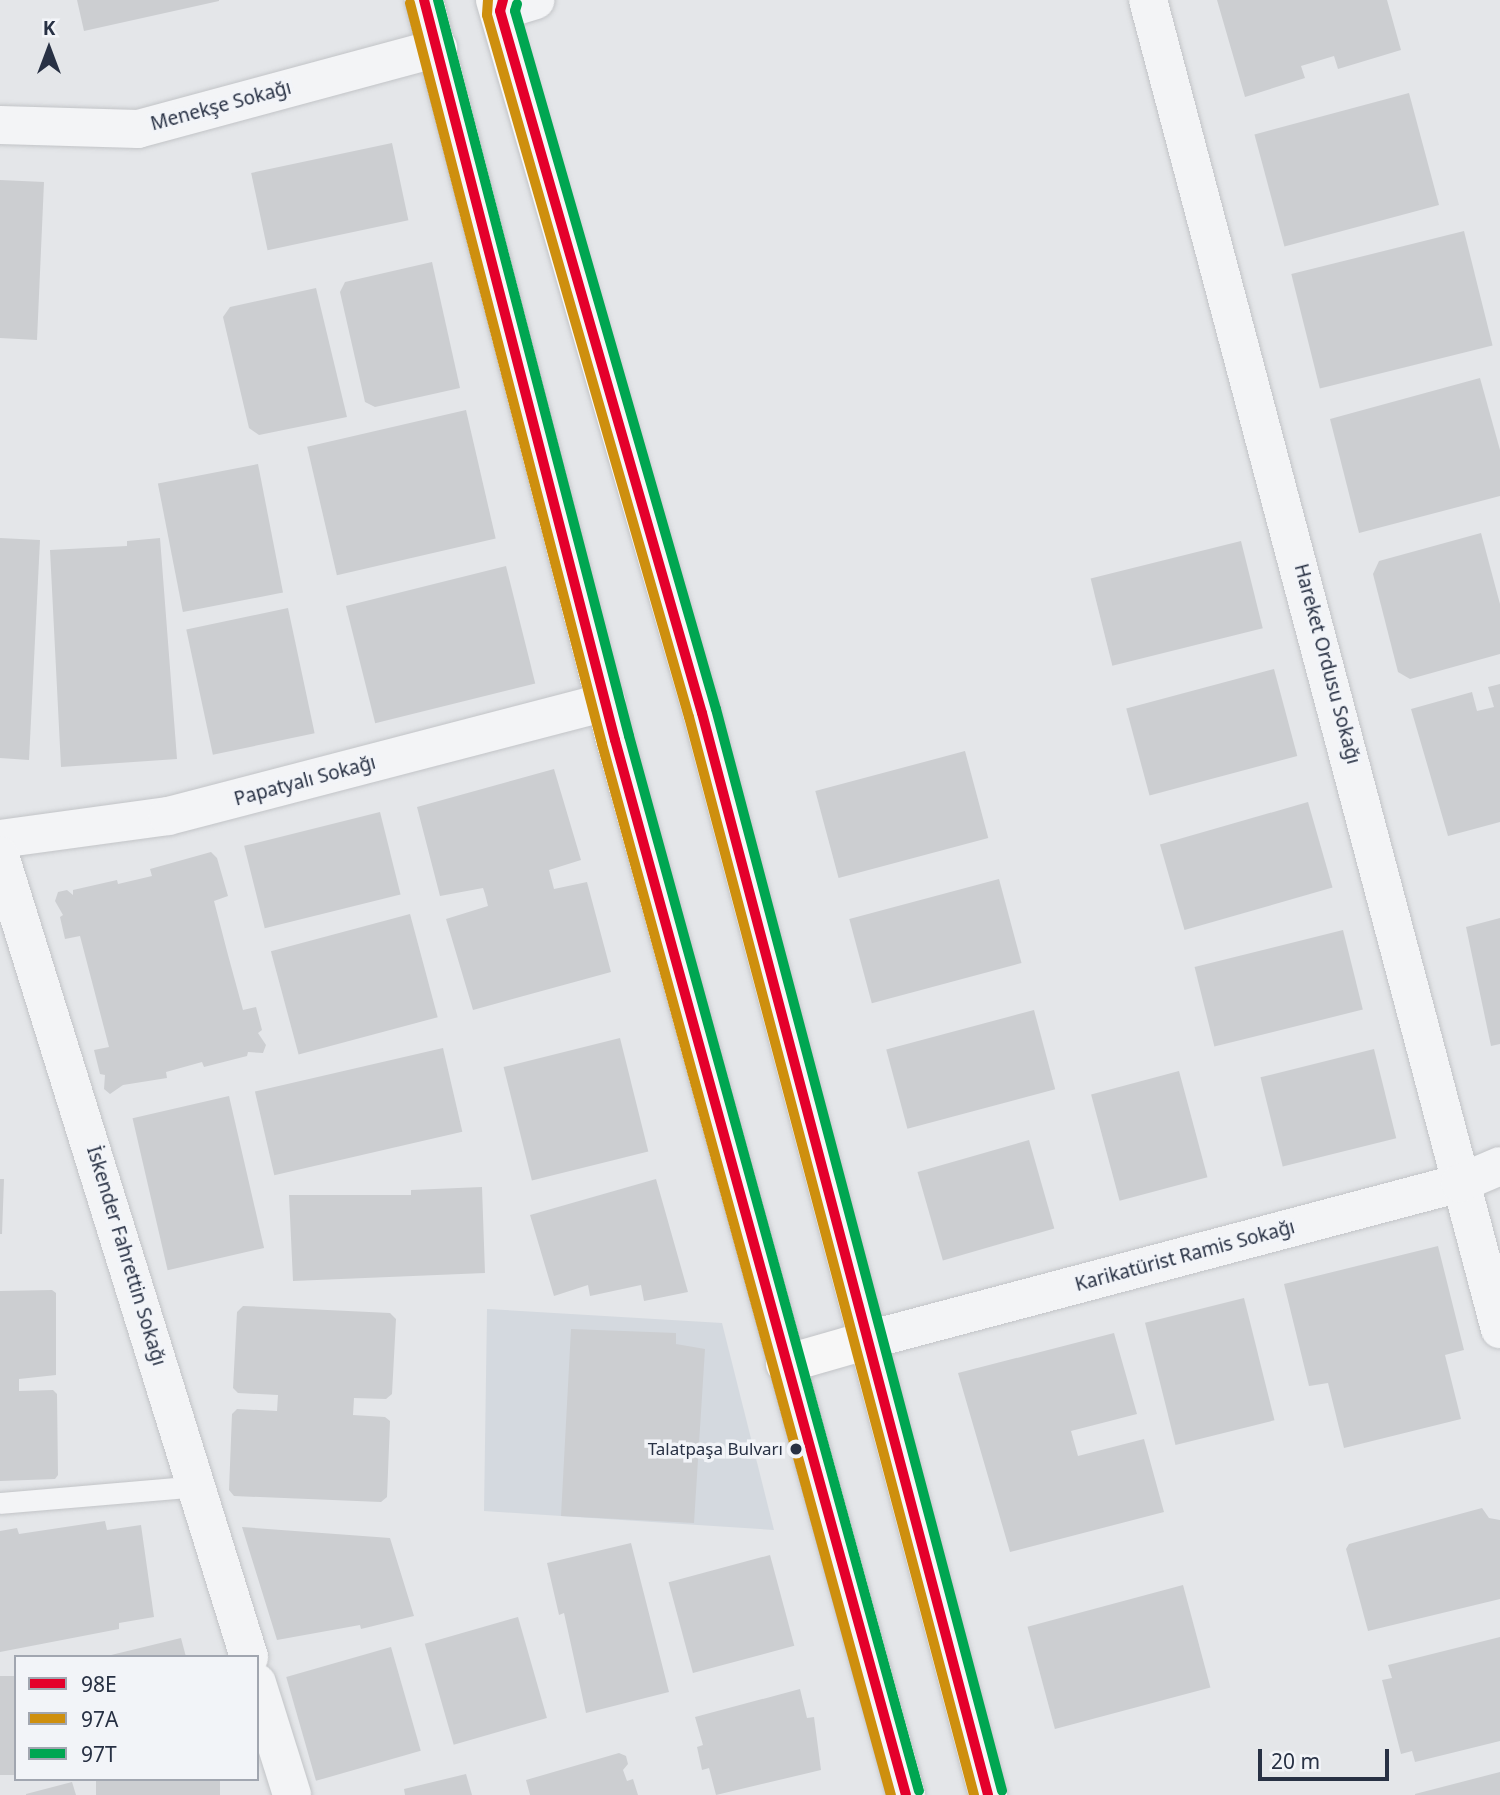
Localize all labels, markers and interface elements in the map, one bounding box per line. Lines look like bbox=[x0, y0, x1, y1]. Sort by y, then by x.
north arrow bbox=[14, 14, 84, 84]
text: K bbox=[43, 15, 55, 41]
street label: Menekşe Sokağı bbox=[148, 76, 294, 136]
street label: Hareket Ordusu Sokağı bbox=[1289, 561, 1365, 767]
street label: Papatyalı Sokağı bbox=[232, 751, 378, 811]
street label: İskender Fahrettin Sokağı bbox=[82, 1143, 170, 1369]
street label: Karikatürist Ramis Sokağı bbox=[1073, 1216, 1297, 1296]
place label: Talatpaşa Bulvarı bbox=[648, 1439, 783, 1459]
marker: Talatpaşa Bulvarı bbox=[789, 1442, 803, 1456]
legend bbox=[14, 1655, 259, 1781]
text: 98E bbox=[81, 1670, 117, 1698]
text: 97A bbox=[81, 1705, 118, 1733]
scale bar bbox=[1262, 1736, 1393, 1780]
text: 97T bbox=[81, 1740, 117, 1768]
text: 20 m bbox=[1271, 1747, 1320, 1775]

